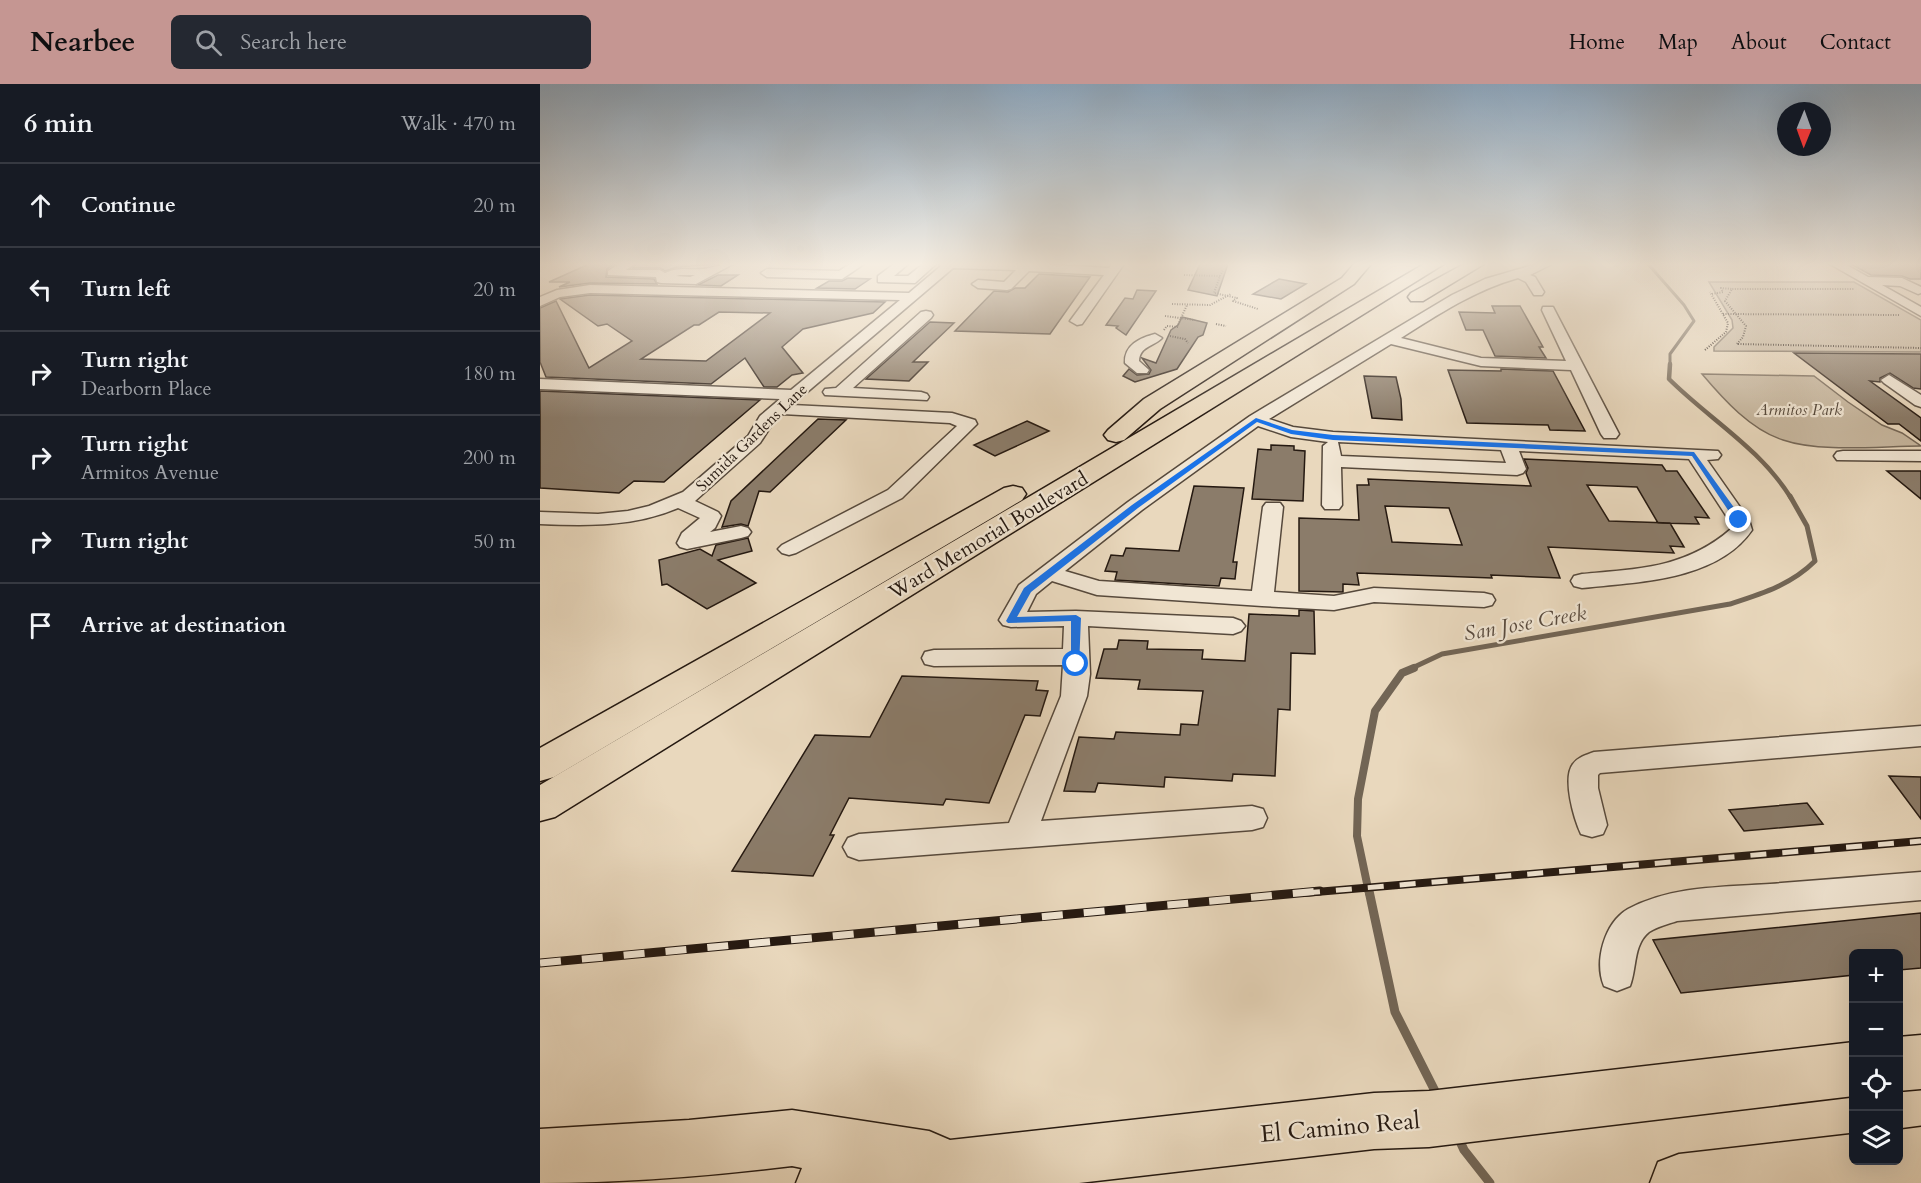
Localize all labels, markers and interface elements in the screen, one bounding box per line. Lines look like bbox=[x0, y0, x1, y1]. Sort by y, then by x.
search box bbox=[171, 15, 591, 69]
text: Nearbee bbox=[30, 23, 135, 61]
icon: search bbox=[192, 26, 225, 59]
text: Search here bbox=[240, 27, 347, 57]
text: Home bbox=[1569, 28, 1625, 57]
text: Map bbox=[1658, 28, 1698, 57]
text: About bbox=[1731, 28, 1787, 57]
text: Contact bbox=[1820, 28, 1891, 57]
north arrow bbox=[1777, 102, 1831, 156]
text: 6 min bbox=[24, 106, 93, 141]
text: Walk · 470 m bbox=[401, 110, 516, 137]
icon: ahead bbox=[24, 189, 57, 222]
text: Continue bbox=[81, 190, 176, 220]
text: 20 m bbox=[473, 192, 516, 219]
icon: left bbox=[24, 273, 57, 306]
text: Turn left bbox=[81, 274, 170, 304]
text: 20 m bbox=[473, 276, 516, 303]
text: Turn right bbox=[81, 345, 188, 375]
icon: right bbox=[24, 357, 57, 390]
text: 180 m bbox=[463, 360, 516, 387]
text: Dearborn Place bbox=[81, 375, 212, 402]
street label: Sumida Gardens Lane bbox=[691, 379, 812, 497]
park label: Armitos Park bbox=[1755, 399, 1842, 421]
text: Turn right bbox=[81, 429, 188, 459]
icon: right bbox=[24, 441, 57, 474]
text: 200 m bbox=[463, 444, 516, 471]
text: Armitos Avenue bbox=[81, 459, 219, 486]
street label: Ward Memorial Boulevard bbox=[883, 465, 1093, 606]
route end bbox=[1725, 506, 1751, 532]
icon: right bbox=[24, 525, 57, 558]
text: Turn right bbox=[81, 526, 188, 556]
text: 50 m bbox=[473, 528, 516, 555]
water label: San Jose Creek bbox=[1462, 598, 1589, 649]
icon: arrive bbox=[24, 609, 57, 642]
text: Arrive at destination bbox=[81, 610, 286, 640]
route start bbox=[1062, 650, 1088, 676]
map controls bbox=[1849, 949, 1903, 1165]
button: + bbox=[1849, 949, 1903, 1003]
button: − bbox=[1849, 1003, 1903, 1057]
button: locate bbox=[1849, 1057, 1903, 1111]
street label: El Camino Real bbox=[1259, 1104, 1421, 1151]
button: layers bbox=[1849, 1111, 1903, 1165]

